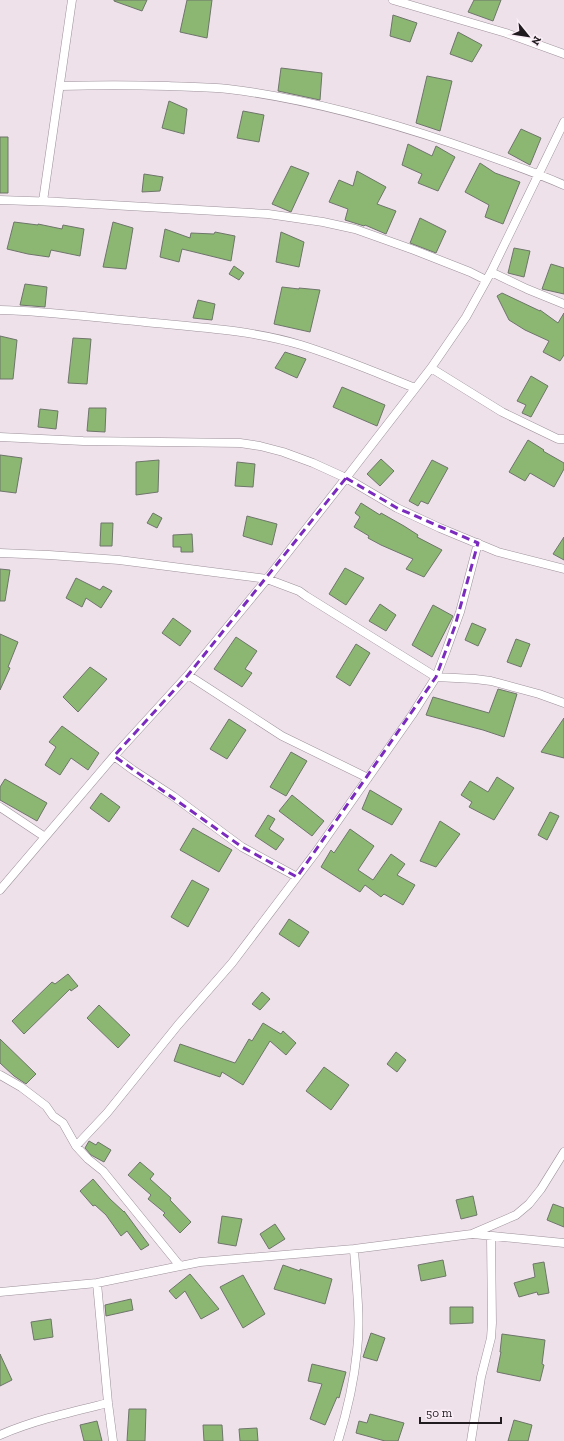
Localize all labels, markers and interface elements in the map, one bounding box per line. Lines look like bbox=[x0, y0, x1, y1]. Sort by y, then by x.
north arrow bbox=[508, 16, 548, 56]
text: N bbox=[528, 34, 544, 48]
scale bar bbox=[420, 1399, 501, 1425]
text: 50 m bbox=[426, 1406, 453, 1420]

